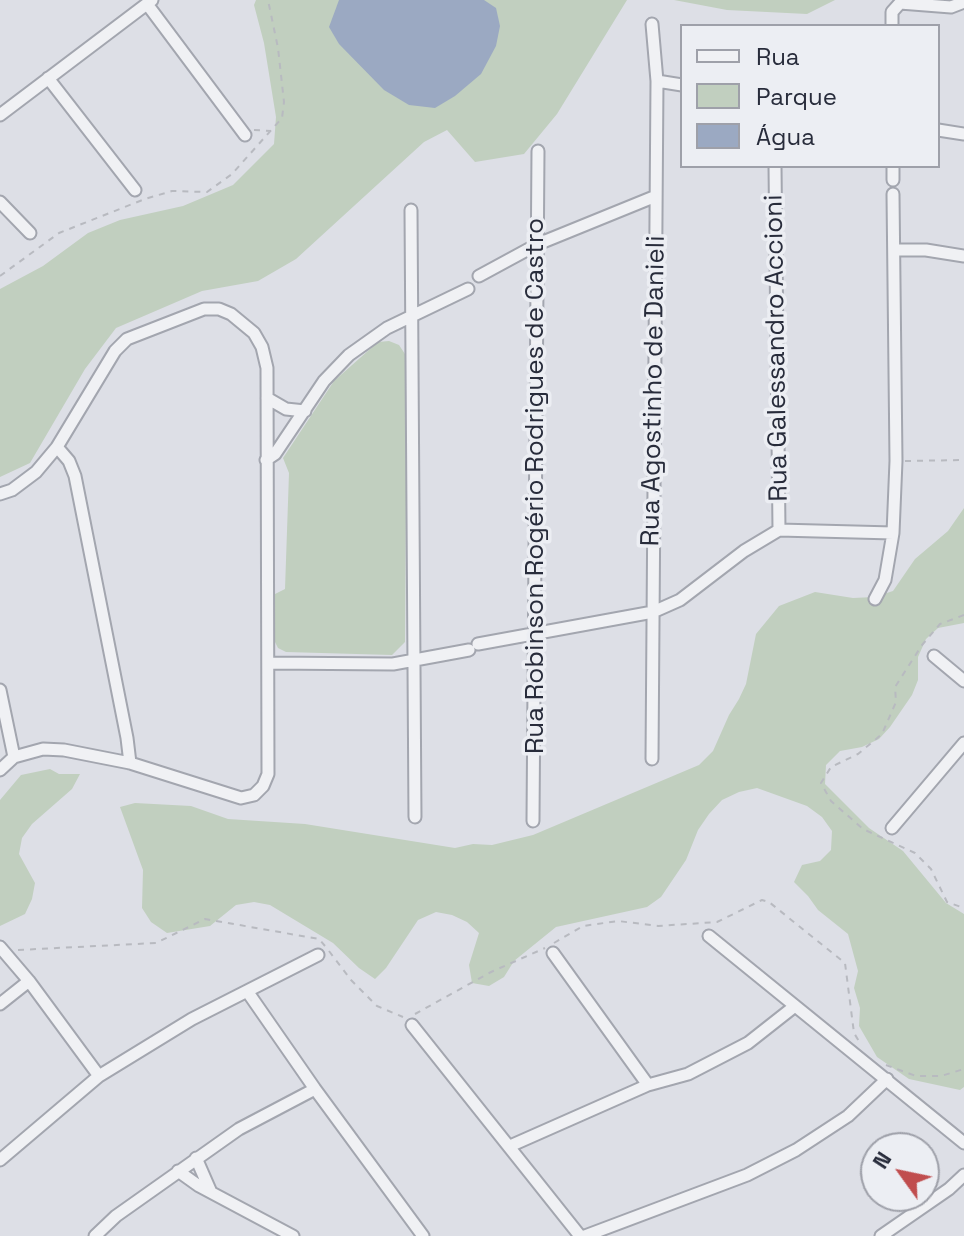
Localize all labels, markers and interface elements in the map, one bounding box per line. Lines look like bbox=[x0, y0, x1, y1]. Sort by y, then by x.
legend bbox=[680, 24, 940, 168]
text: Rua bbox=[756, 41, 800, 72]
text: Parque bbox=[756, 81, 837, 112]
text: Água bbox=[756, 121, 815, 152]
street label: Rua Galessandro Accioni bbox=[759, 194, 795, 502]
street label: Rua Robinson Rogério Rodrigues de Castro bbox=[520, 218, 552, 754]
street label: Rua Agostinho de Danieli bbox=[636, 235, 672, 547]
north arrow bbox=[860, 1132, 940, 1212]
text: N bbox=[866, 1146, 897, 1174]

